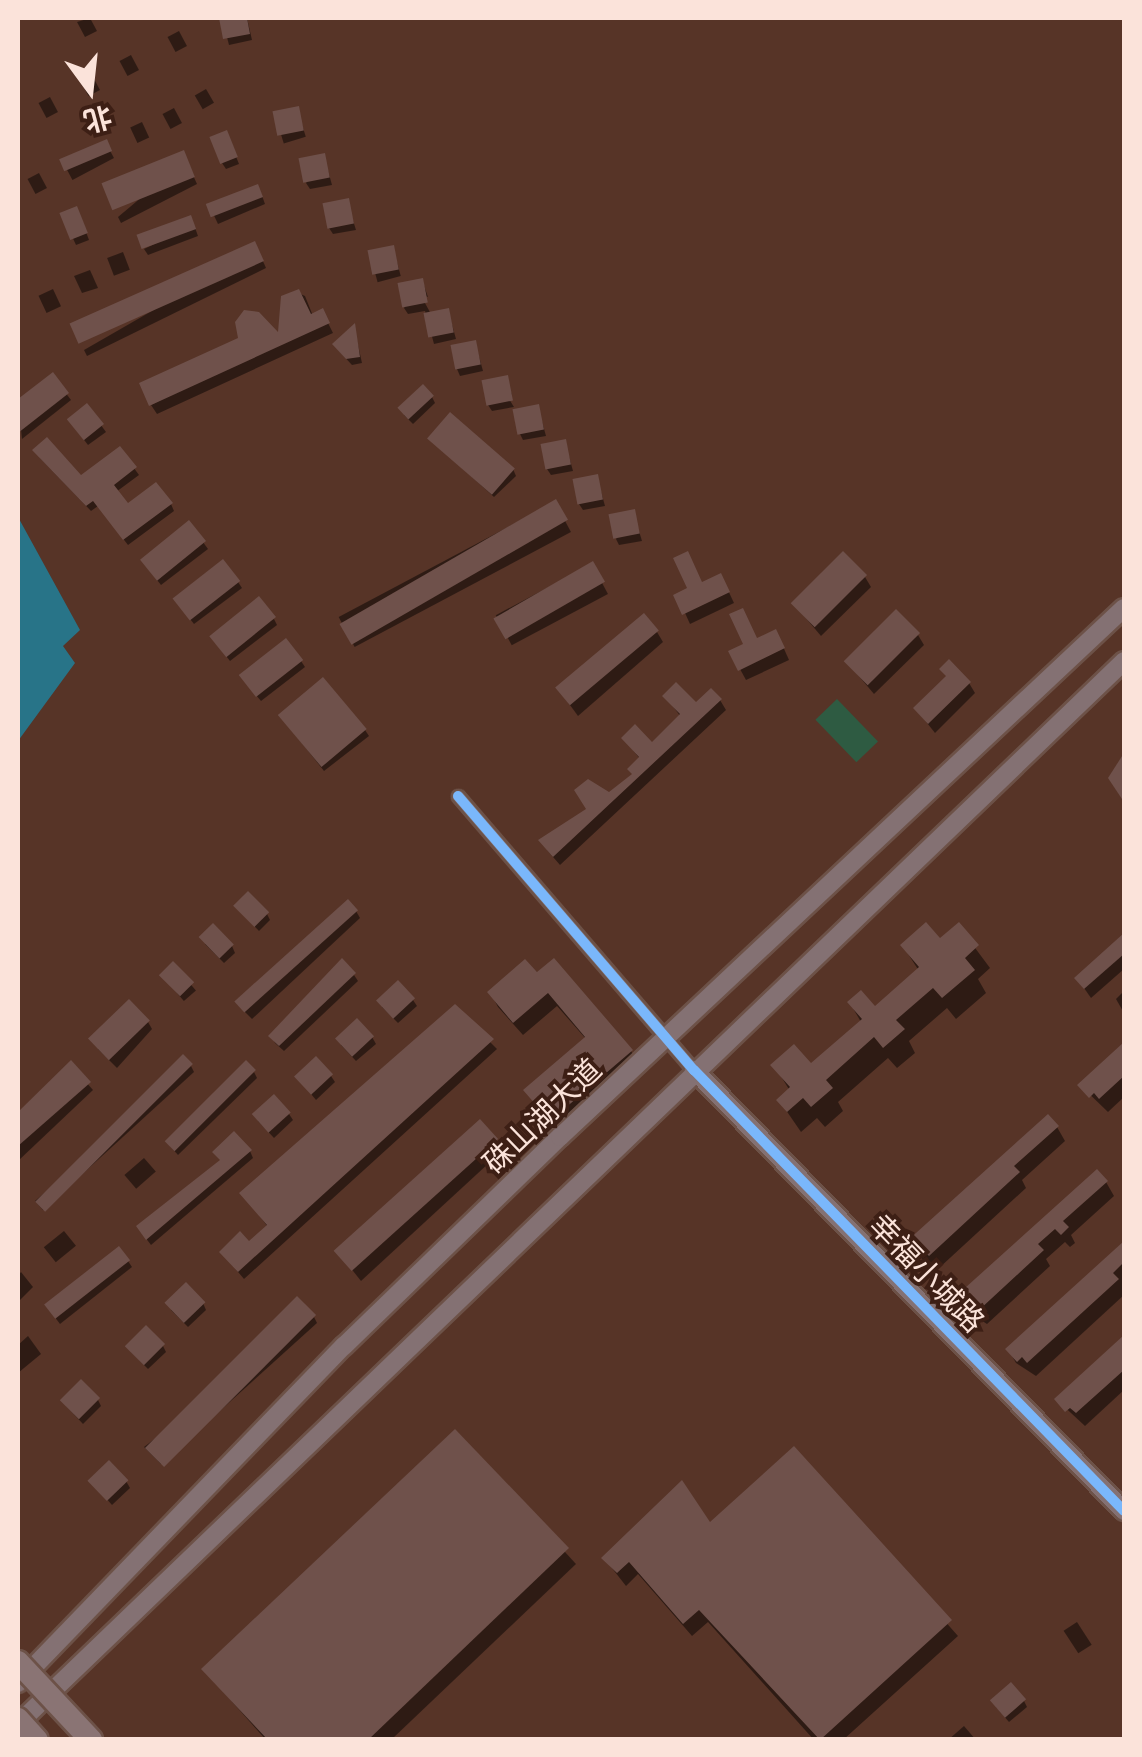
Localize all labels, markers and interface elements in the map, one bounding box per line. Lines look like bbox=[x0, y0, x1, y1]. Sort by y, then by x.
north arrow bbox=[40, 40, 140, 140]
text: 北 bbox=[79, 95, 117, 144]
street label: 硃山湖大道 bbox=[476, 1051, 608, 1181]
street label: 幸福小城路 bbox=[862, 1207, 992, 1339]

